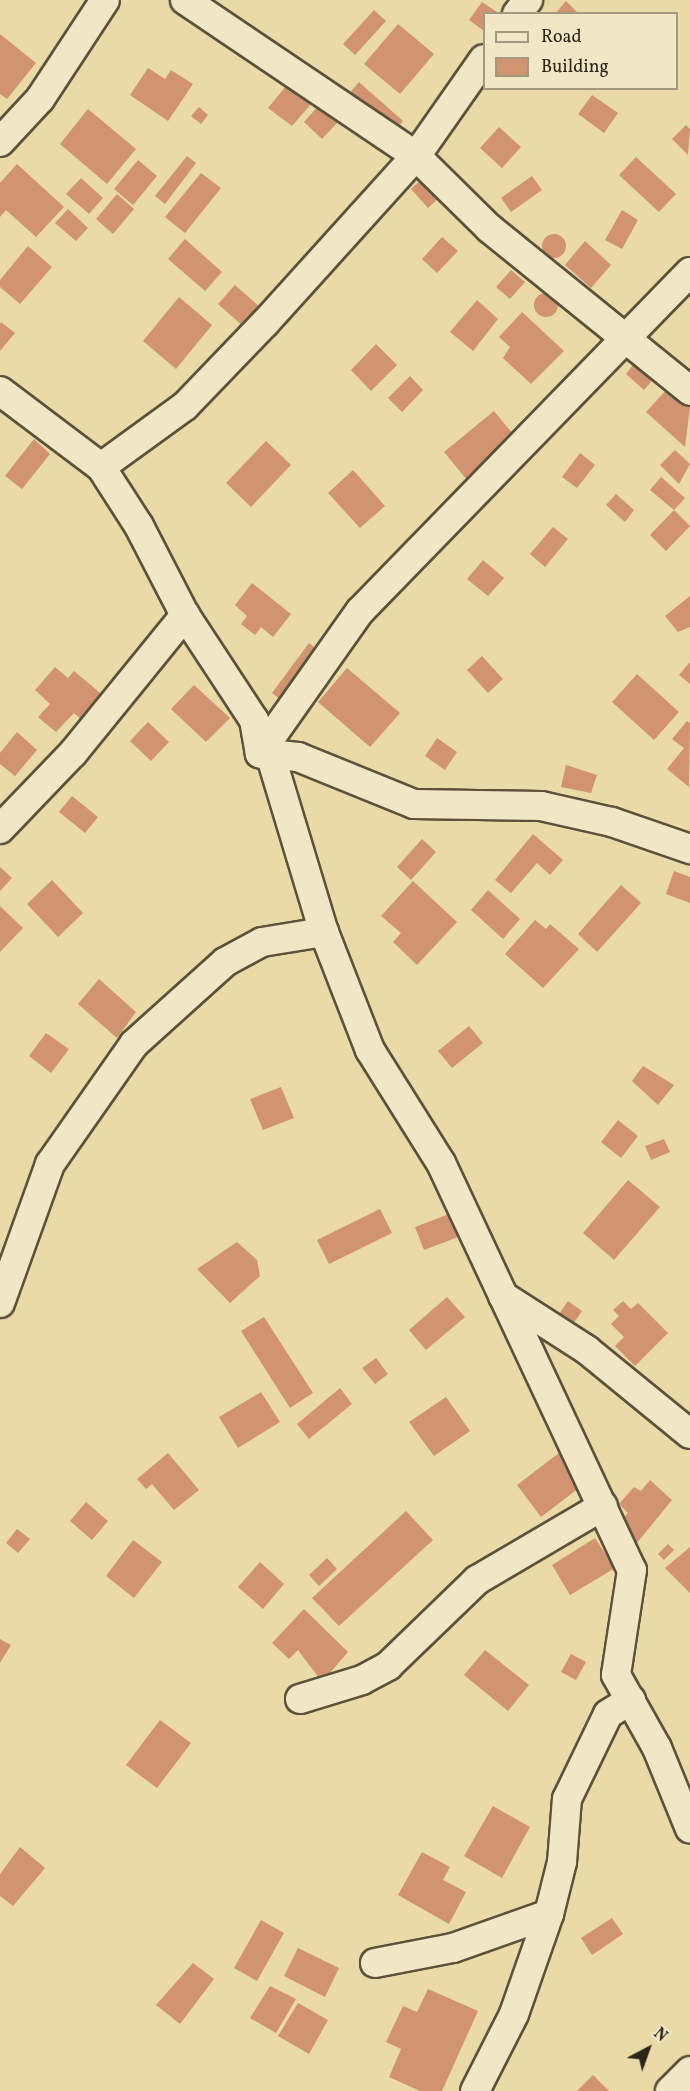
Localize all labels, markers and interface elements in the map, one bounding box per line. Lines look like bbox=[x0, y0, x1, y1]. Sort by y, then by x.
legend bbox=[483, 12, 678, 90]
text: Road bbox=[541, 25, 582, 50]
text: Building bbox=[541, 55, 609, 80]
north arrow bbox=[618, 2019, 678, 2079]
text: N bbox=[648, 2023, 671, 2048]

